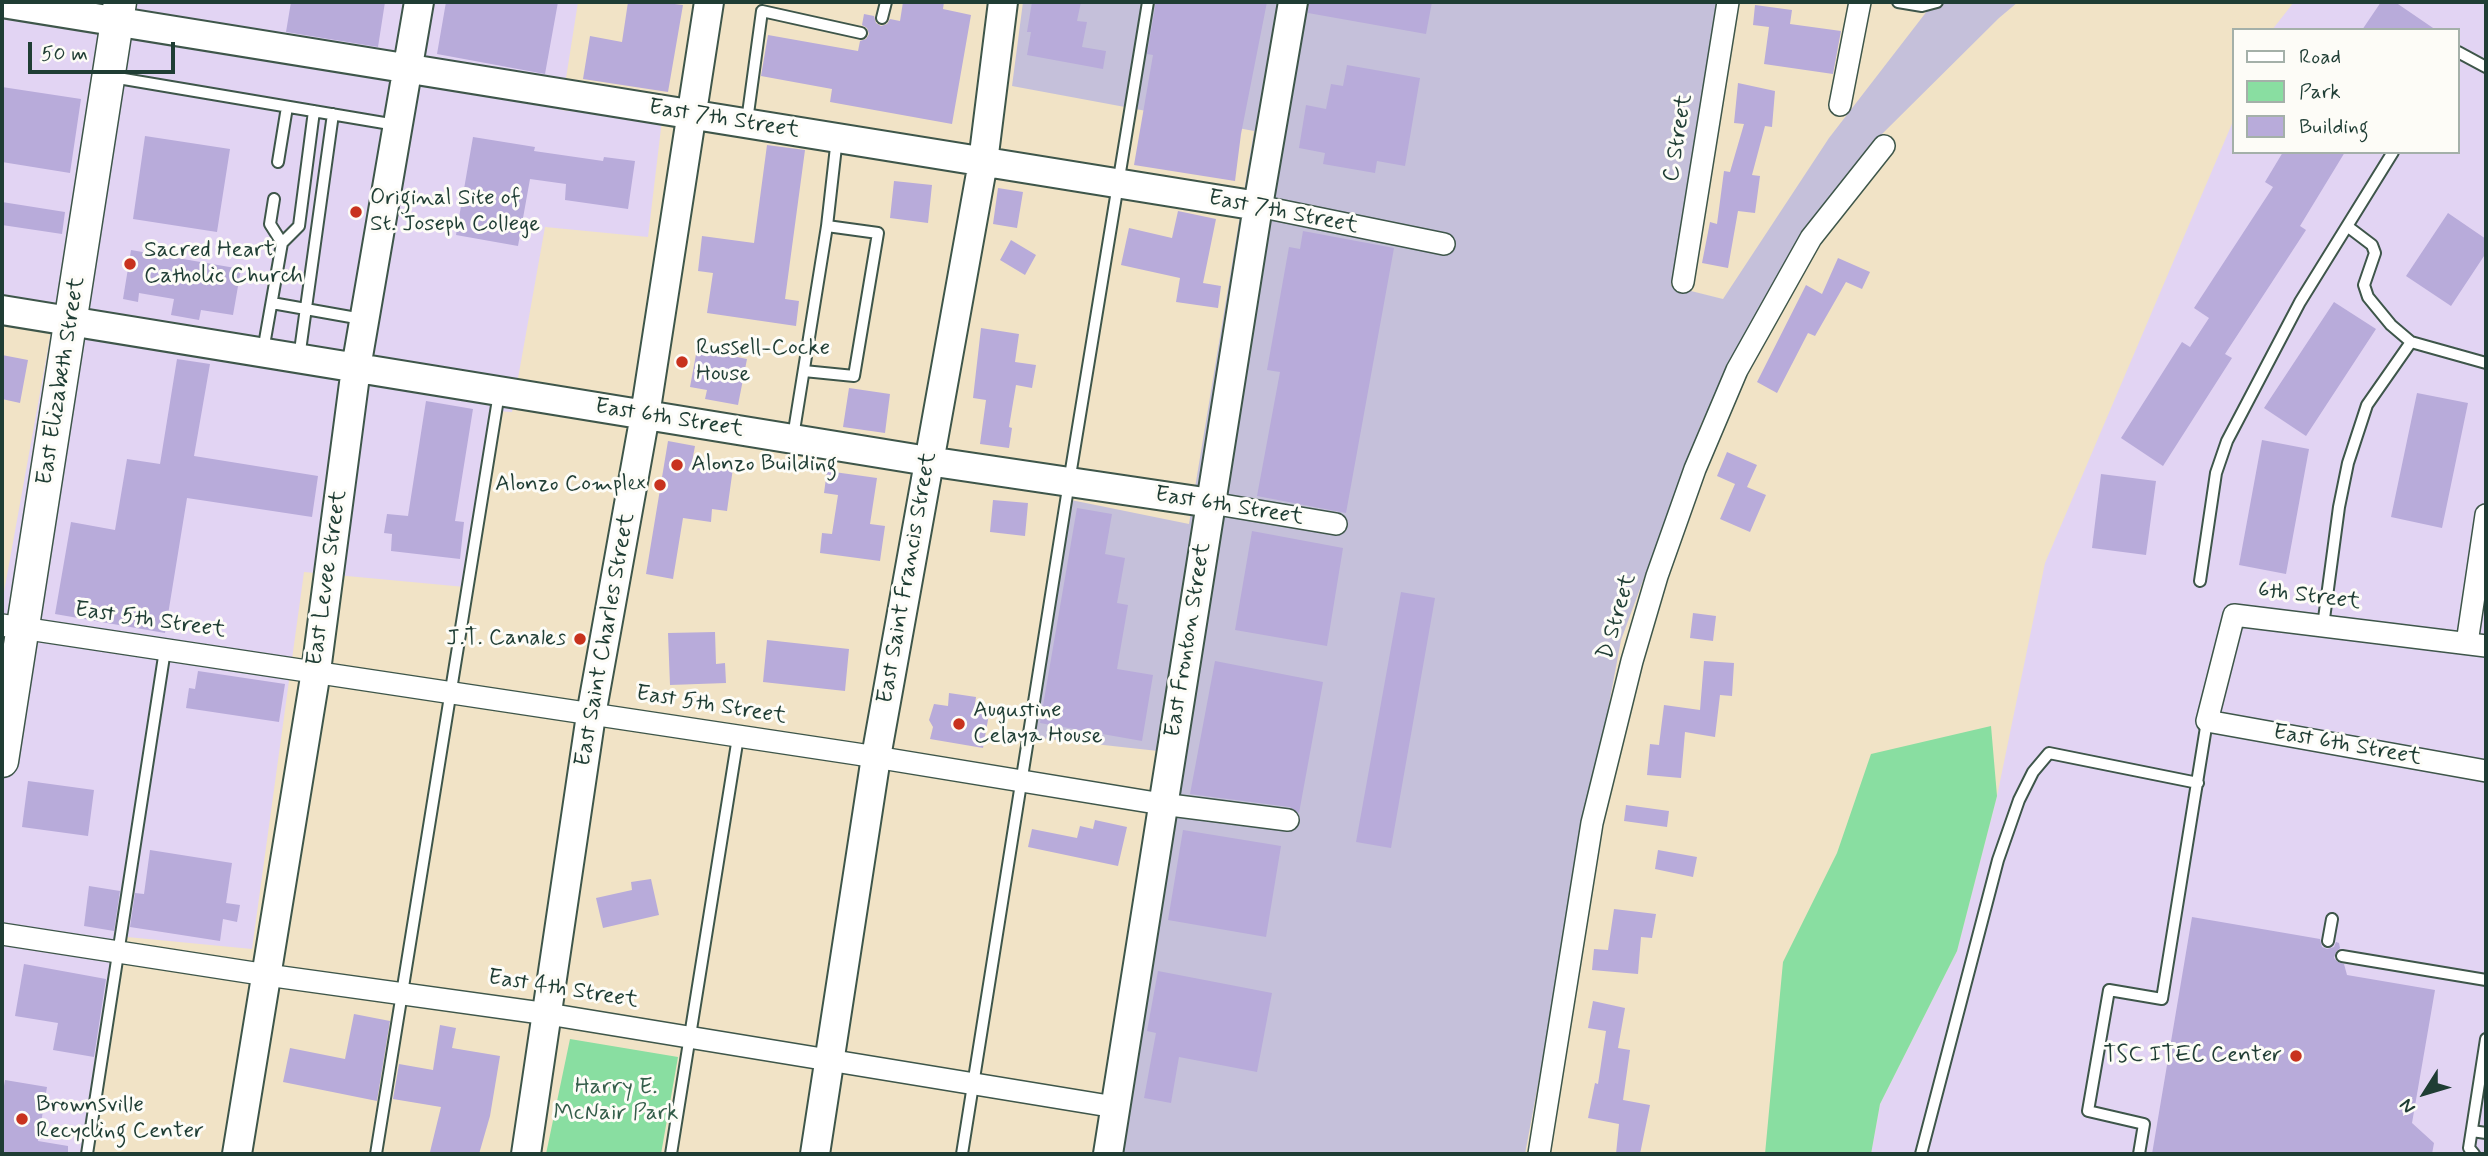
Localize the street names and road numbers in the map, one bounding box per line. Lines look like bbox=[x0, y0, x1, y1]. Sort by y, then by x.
street label: C Street bbox=[1658, 92, 1700, 184]
street label: East 7th Street bbox=[647, 94, 801, 146]
street label: East 7th Street bbox=[1206, 185, 1360, 241]
street label: East Elizabeth Street bbox=[32, 275, 92, 487]
street label: East 6th Street bbox=[593, 394, 745, 444]
street label: East Saint Francis Street bbox=[872, 450, 944, 706]
street label: East 6th Street bbox=[1153, 482, 1305, 532]
street label: East Levee Street bbox=[302, 489, 354, 667]
street label: East Saint Charles Street bbox=[570, 511, 642, 769]
street label: East Fronton Street bbox=[1160, 541, 1218, 739]
street label: D Street bbox=[1593, 571, 1643, 663]
street label: 6th Street bbox=[2256, 577, 2362, 617]
street label: East 5th Street bbox=[73, 597, 227, 645]
street label: East 5th Street bbox=[634, 680, 788, 732]
street label: East 6th Street bbox=[2271, 719, 2423, 773]
street label: East 4th Street bbox=[486, 965, 640, 1015]

